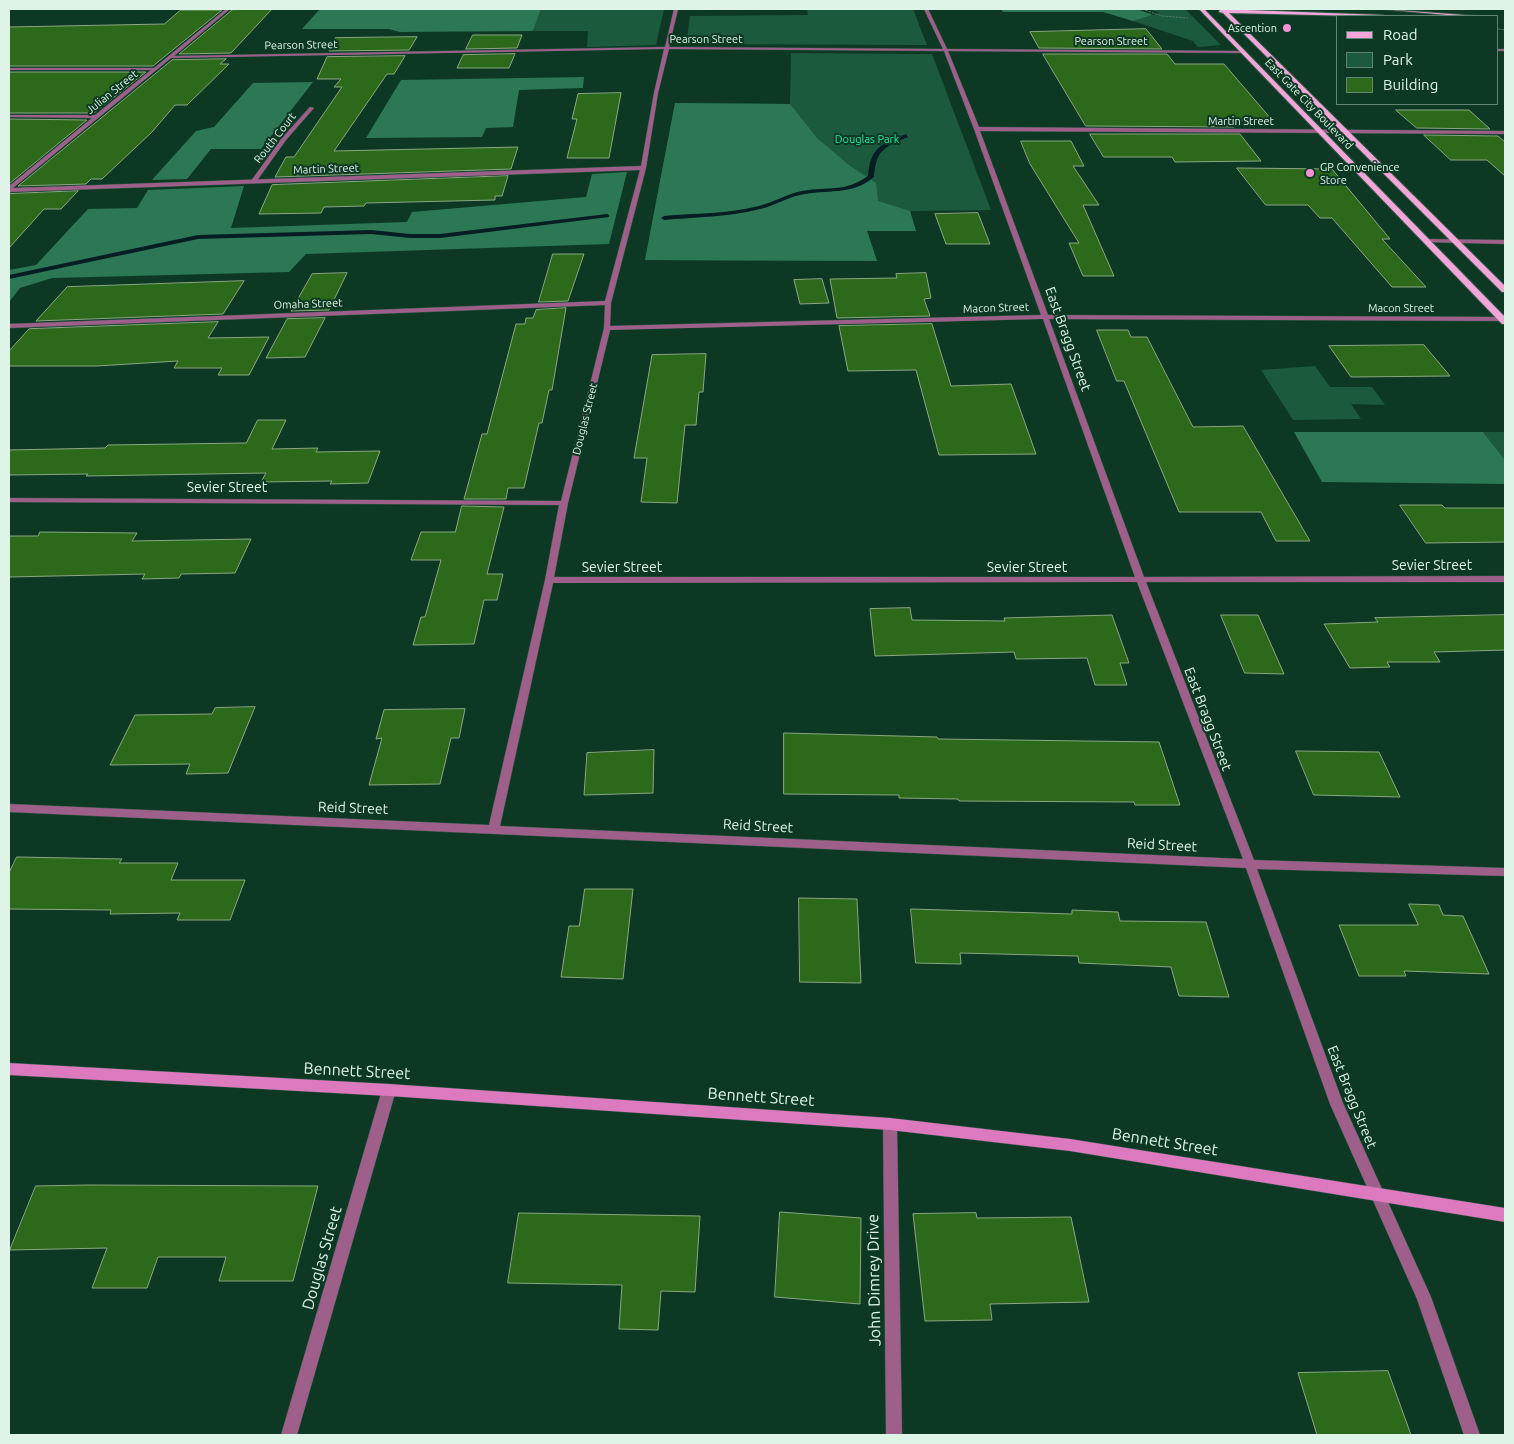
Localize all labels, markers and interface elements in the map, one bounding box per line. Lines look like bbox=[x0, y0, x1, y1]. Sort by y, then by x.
legend bbox=[1336, 15, 1499, 105]
place label: Ascention bbox=[1228, 21, 1277, 35]
marker: Ascention bbox=[1281, 22, 1293, 34]
text: Road bbox=[1383, 26, 1418, 43]
street label: Pearson Street bbox=[670, 32, 742, 46]
street label: Pearson Street bbox=[1075, 34, 1147, 48]
street label: Pearson Street bbox=[264, 38, 338, 52]
text: Park bbox=[1383, 51, 1413, 68]
street label: East Gate City Boulevard bbox=[1262, 56, 1356, 152]
street label: Julian Street bbox=[84, 67, 140, 117]
text: Building bbox=[1383, 76, 1438, 93]
street label: Routh Court bbox=[251, 110, 299, 166]
street label: Martin Street bbox=[1208, 114, 1274, 128]
park label: Douglas Park bbox=[835, 132, 899, 146]
place label: GP Convenience Store bbox=[1320, 160, 1400, 186]
street label: Martin Street bbox=[293, 161, 359, 177]
marker: GP Convenience Store bbox=[1304, 167, 1316, 179]
street label: East Bragg Street bbox=[1041, 285, 1095, 393]
street label: Omaha Street bbox=[273, 296, 343, 312]
street label: Macon Street bbox=[963, 300, 1029, 316]
street label: Macon Street bbox=[1368, 301, 1434, 315]
street label: Douglas Street bbox=[570, 382, 600, 456]
street label: Sevier Street bbox=[187, 479, 267, 495]
street label: Sevier Street bbox=[1392, 557, 1472, 573]
street label: Sevier Street bbox=[582, 559, 662, 575]
street label: Sevier Street bbox=[987, 559, 1067, 575]
street label: East Bragg Street bbox=[1181, 665, 1235, 773]
street label: Reid Street bbox=[318, 798, 388, 818]
street label: Reid Street bbox=[722, 816, 794, 836]
street label: Reid Street bbox=[1126, 835, 1198, 855]
street label: East Bragg Street bbox=[1324, 1043, 1380, 1151]
street label: Bennett Street bbox=[303, 1059, 411, 1083]
street label: Bennett Street bbox=[707, 1084, 815, 1110]
street label: Bennett Street bbox=[1111, 1124, 1219, 1160]
street label: Douglas Street bbox=[298, 1204, 346, 1312]
street label: John Dimrey Drive bbox=[863, 1214, 885, 1346]

